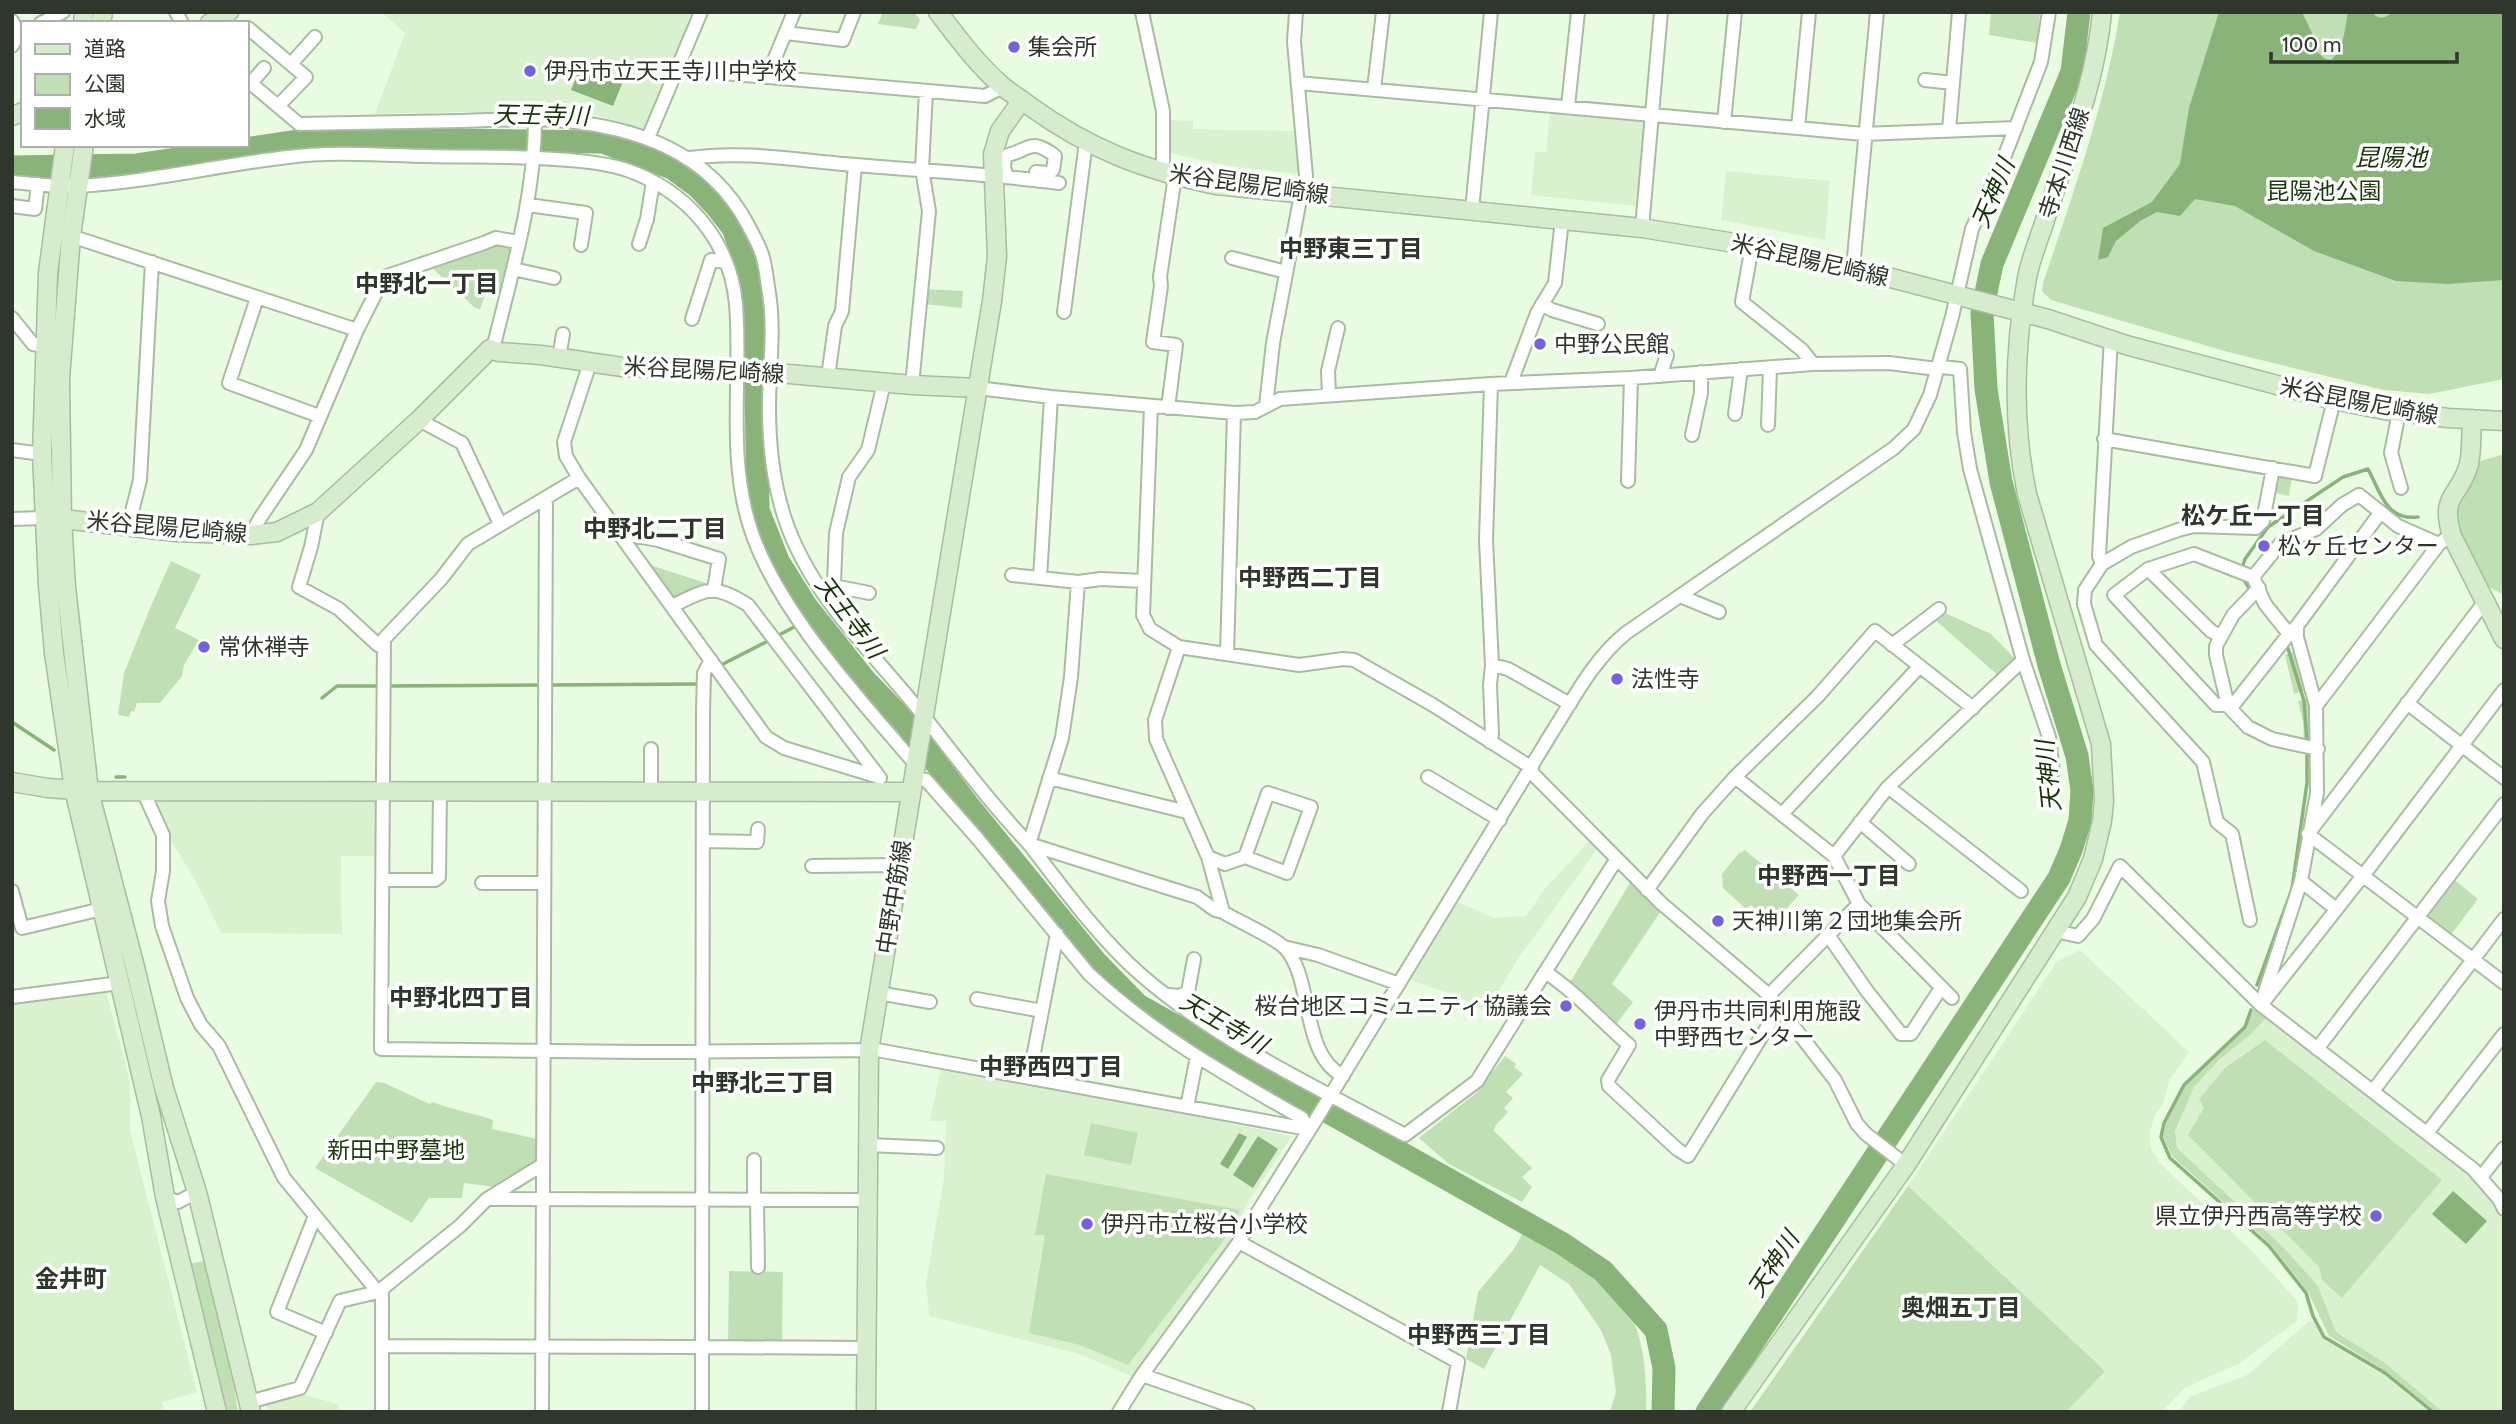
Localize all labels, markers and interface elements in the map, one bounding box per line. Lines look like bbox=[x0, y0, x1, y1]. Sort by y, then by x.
legend bbox=[21, 21, 248, 147]
scale bar bbox=[2271, 21, 2456, 65]
text: 100 m bbox=[2282, 32, 2341, 57]
place label: 集会所 bbox=[1028, 33, 1097, 61]
text: 道路 bbox=[84, 36, 126, 61]
marker: 集会所 bbox=[1006, 39, 1022, 55]
place label: 伊丹市立天王寺川中学校 bbox=[544, 57, 797, 85]
marker: 伊丹市立天王寺川中学校 bbox=[522, 63, 538, 79]
text: 公園 bbox=[84, 71, 126, 96]
water label: 天王寺川 bbox=[493, 100, 592, 130]
street label: 寺本川西線 bbox=[2033, 104, 2095, 222]
text: 水域 bbox=[84, 106, 126, 131]
water label: 昆陽池 bbox=[2355, 143, 2429, 172]
water label: 天神川 bbox=[1966, 151, 2022, 232]
street label: 米谷昆陽尼崎線 bbox=[1167, 159, 1331, 209]
park label: 昆陽池公園 bbox=[2267, 177, 2382, 205]
street label: 米谷昆陽尼崎線 bbox=[1728, 228, 1892, 292]
district label: 中野東三丁目 bbox=[1279, 234, 1423, 263]
district label: 中野北一丁目 bbox=[355, 269, 499, 298]
place label: 中野公民館 bbox=[1554, 330, 1669, 358]
marker: 中野公民館 bbox=[1532, 336, 1548, 352]
street label: 米谷昆陽尼崎線 bbox=[623, 352, 785, 388]
street label: 米谷昆陽尼崎線 bbox=[2277, 372, 2441, 430]
district label: 松ケ丘一丁目 bbox=[2181, 501, 2325, 530]
street label: 米谷昆陽尼崎線 bbox=[86, 506, 248, 548]
district label: 中野北二丁目 bbox=[583, 514, 727, 543]
place label: 松ヶ丘センター bbox=[2278, 532, 2439, 560]
marker: 松ヶ丘センター bbox=[2256, 538, 2272, 554]
district label: 中野西二丁目 bbox=[1238, 563, 1382, 592]
water label: 天王寺川 bbox=[810, 570, 892, 666]
place label: 常休禅寺 bbox=[218, 633, 310, 661]
marker: 常休禅寺 bbox=[196, 639, 212, 655]
place label: 法性寺 bbox=[1631, 665, 1700, 693]
marker: 法性寺 bbox=[1609, 671, 1625, 687]
water label: 天神川 bbox=[2030, 736, 2066, 813]
street label: 中野中筋線 bbox=[871, 838, 917, 956]
district label: 中野西一丁目 bbox=[1757, 861, 1901, 890]
place label: 天神川第２団地集会所 bbox=[1732, 907, 1962, 935]
marker: 天神川第２団地集会所 bbox=[1710, 913, 1726, 929]
district label: 中野北四丁目 bbox=[389, 983, 533, 1012]
water label: 天王寺川 bbox=[1175, 986, 1275, 1061]
place label: 桜台地区コミュニティ協議会 bbox=[1254, 992, 1552, 1020]
place label: 伊丹市共同利用施設 中野西センター bbox=[1654, 997, 1861, 1051]
marker: 桜台地区コミュニティ協議会 bbox=[1558, 998, 1574, 1014]
marker: 伊丹市共同利用施設 中野西センター bbox=[1632, 1016, 1648, 1032]
district label: 中野西四丁目 bbox=[979, 1052, 1123, 1081]
district label: 中野北三丁目 bbox=[691, 1068, 835, 1097]
park label: 新田中野墓地 bbox=[327, 1136, 465, 1164]
place label: 県立伊丹西高等学校 bbox=[2155, 1202, 2362, 1230]
marker: 県立伊丹西高等学校 bbox=[2368, 1208, 2384, 1224]
place label: 伊丹市立桜台小学校 bbox=[1101, 1210, 1308, 1238]
marker: 伊丹市立桜台小学校 bbox=[1079, 1216, 1095, 1232]
water label: 天神川 bbox=[1741, 1223, 1806, 1302]
district label: 金井町 bbox=[35, 1264, 107, 1293]
district label: 奥畑五丁目 bbox=[1901, 1293, 2021, 1322]
district label: 中野西三丁目 bbox=[1407, 1320, 1551, 1349]

